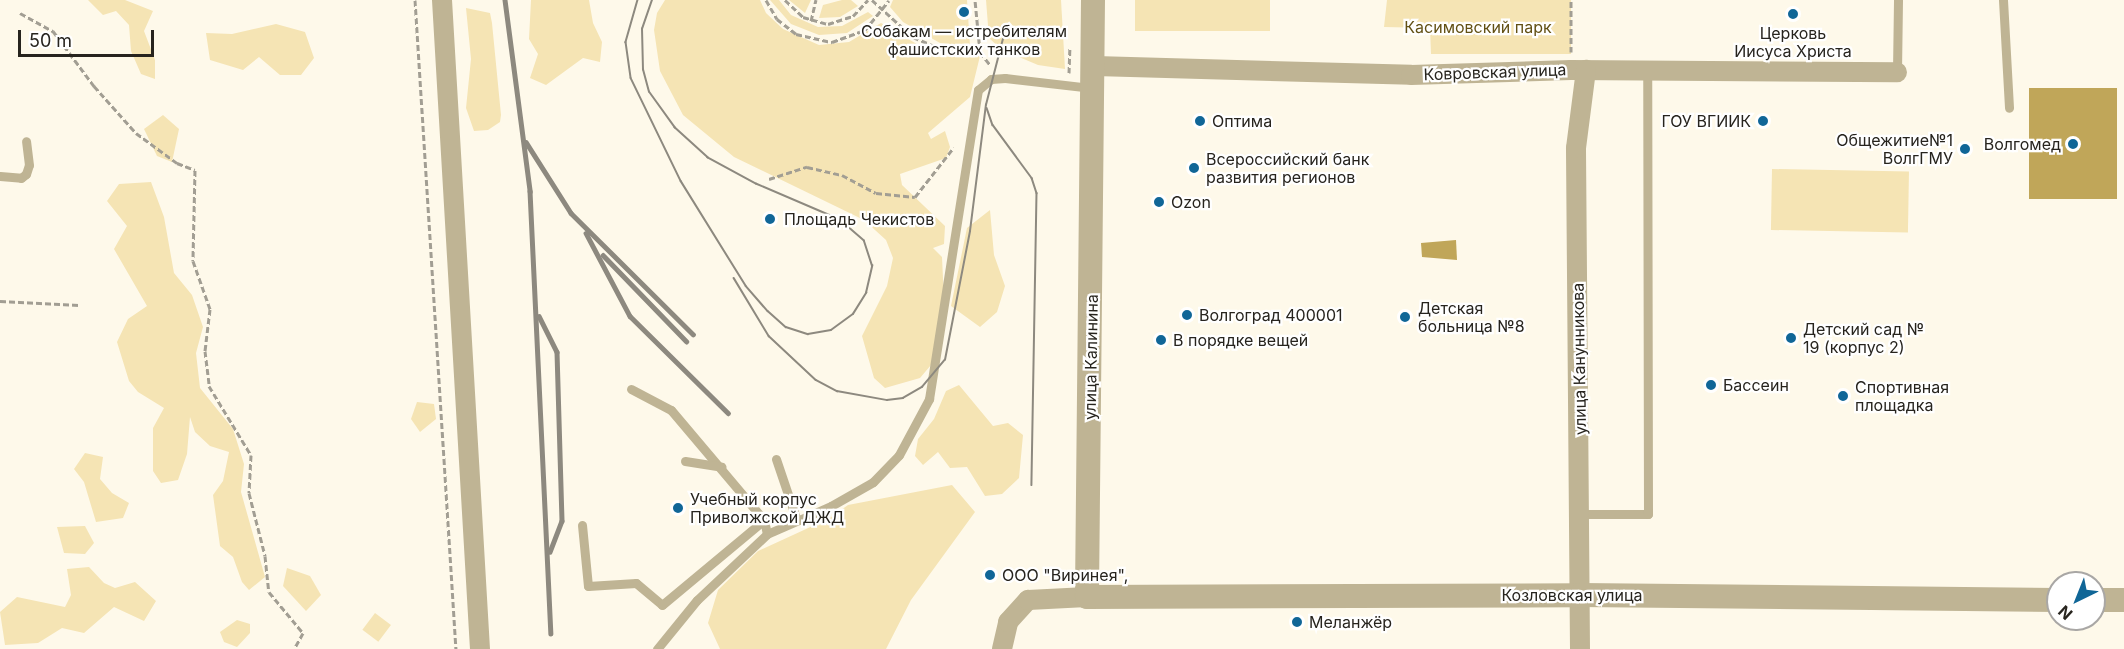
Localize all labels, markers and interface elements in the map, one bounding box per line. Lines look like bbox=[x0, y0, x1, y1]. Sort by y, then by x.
marker: Собакам — истребителям фашистских танков bbox=[957, 5, 971, 19]
marker: Церковь Иисуса Христа bbox=[1786, 7, 1800, 21]
park label: Касимовский парк bbox=[1404, 17, 1552, 37]
scale bar bbox=[21, 18, 158, 56]
place label: Собакам — истребителям фашистских танков bbox=[861, 21, 1067, 59]
place label: Церковь Иисуса Христа bbox=[1734, 23, 1852, 61]
text: 50 m bbox=[29, 30, 72, 51]
street label: Ковровская улица bbox=[1423, 60, 1567, 84]
place label: Оптима bbox=[1212, 111, 1272, 131]
place label: ГОУ ВГИИК bbox=[1661, 111, 1751, 131]
marker: Оптима bbox=[1193, 114, 1207, 128]
marker: ГОУ ВГИИК bbox=[1756, 114, 1770, 128]
place label: Общежитие№1 ВолгГМУ bbox=[1836, 130, 1953, 168]
place label: Волгомед bbox=[1984, 134, 2061, 154]
marker: Волгомед bbox=[2066, 137, 2080, 151]
marker: Общежитие№1 ВолгГМУ bbox=[1958, 142, 1972, 156]
place label: Всероссийский банк развития регионов bbox=[1206, 149, 1369, 187]
marker: Всероссийский банк развития регионов bbox=[1187, 161, 1201, 175]
place label: Ozon bbox=[1171, 192, 1211, 212]
marker: Ozon bbox=[1152, 195, 1166, 209]
place label: Площадь Чекистов bbox=[784, 209, 934, 229]
marker: Площадь Чекистов bbox=[761, 210, 779, 228]
street label: улица Канунникова bbox=[1568, 283, 1590, 435]
street label: улица Калинина bbox=[1080, 294, 1102, 420]
place label: Детская больница №8 bbox=[1418, 298, 1525, 336]
place label: Волгоград 400001 bbox=[1199, 305, 1342, 325]
marker: Волгоград 400001 bbox=[1180, 308, 1194, 322]
marker: Детская больница №8 bbox=[1396, 308, 1414, 326]
place label: Детский сад № 19 (корпус 2) bbox=[1803, 319, 1924, 357]
place label: В порядке вещей bbox=[1173, 330, 1308, 350]
marker: Детский сад № 19 (корпус 2) bbox=[1784, 331, 1798, 345]
marker: В порядке вещей bbox=[1154, 333, 1168, 347]
place label: Бассеин bbox=[1723, 375, 1789, 395]
place label: Спортивная площадка bbox=[1855, 377, 1949, 415]
marker: Бассеин bbox=[1704, 378, 1718, 392]
marker: Спортивная площадка bbox=[1836, 389, 1850, 403]
place label: Учебный корпус Приволжской ДЖД bbox=[690, 489, 844, 527]
marker: Учебный корпус Приволжской ДЖД bbox=[671, 501, 685, 515]
place label: ООО "Виринея", bbox=[1002, 565, 1128, 585]
marker: ООО "Виринея", bbox=[983, 568, 997, 582]
north arrow bbox=[2046, 571, 2106, 631]
street label: Козловская улица bbox=[1501, 585, 1643, 605]
text: N bbox=[2054, 601, 2076, 624]
place label: Меланжёр bbox=[1309, 612, 1392, 632]
marker: Меланжёр bbox=[1290, 615, 1304, 629]

